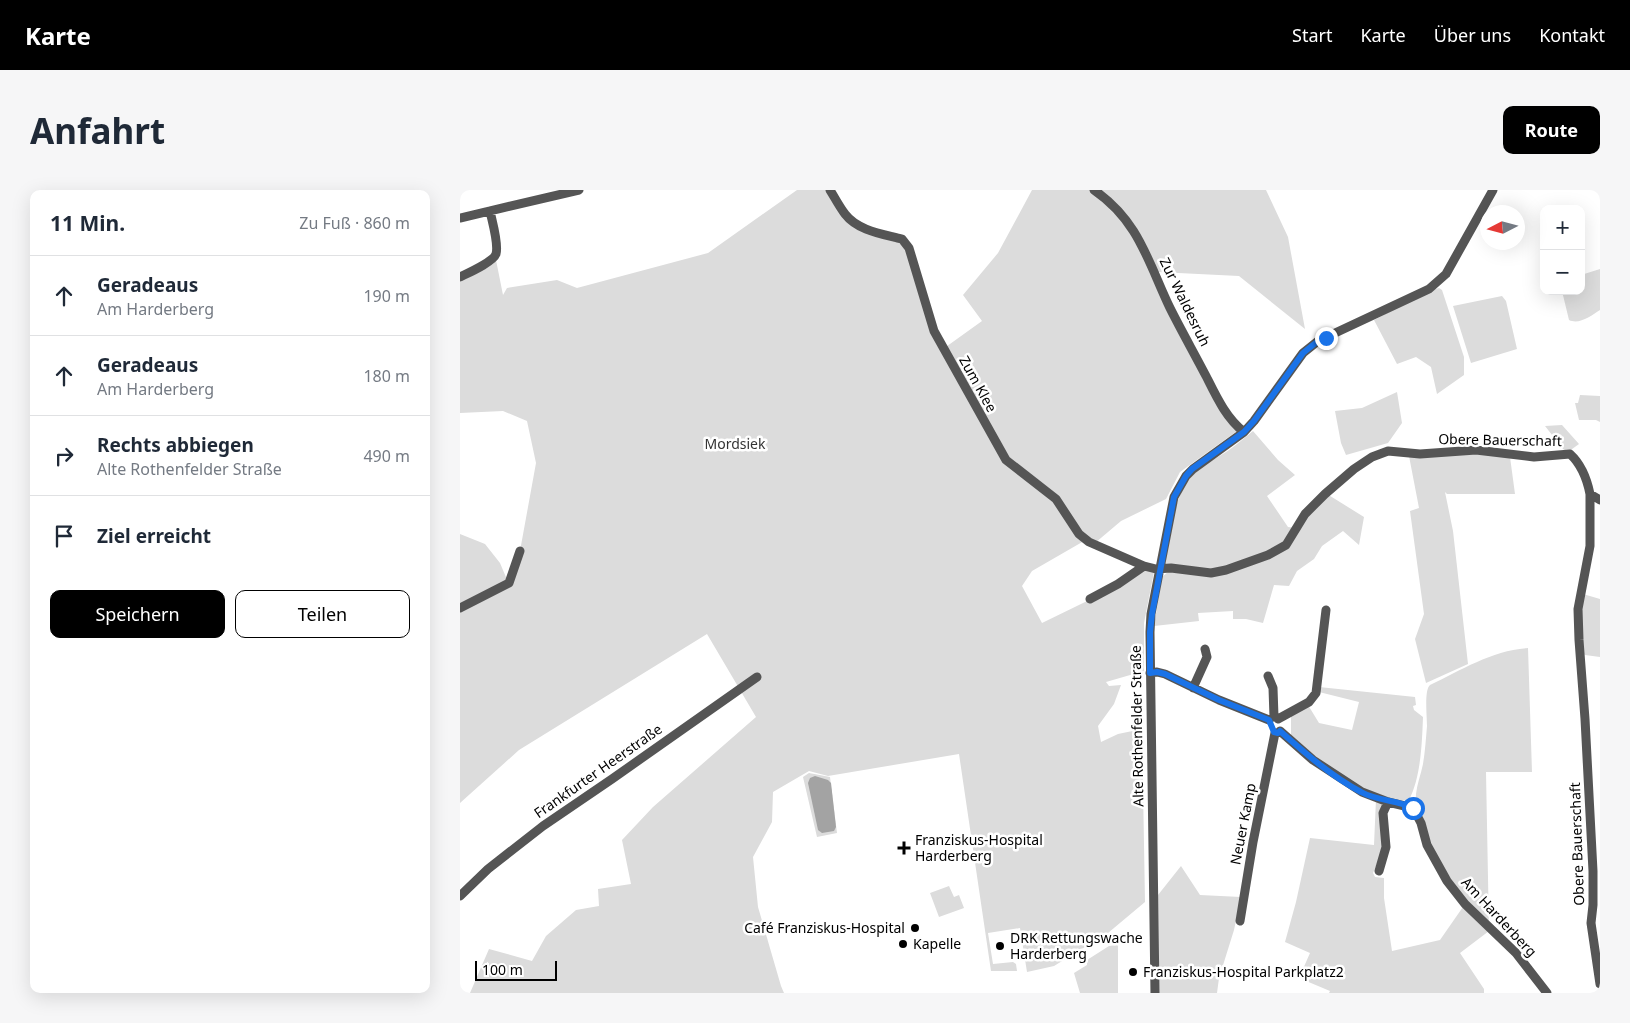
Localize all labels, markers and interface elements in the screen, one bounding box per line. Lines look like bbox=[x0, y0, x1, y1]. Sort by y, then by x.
text: Karte bbox=[25, 19, 91, 52]
text: Start bbox=[1292, 23, 1332, 47]
text: Karte bbox=[1360, 23, 1406, 47]
text: Über uns bbox=[1434, 23, 1511, 47]
text: Kontakt bbox=[1539, 23, 1605, 47]
button: Route bbox=[1503, 106, 1600, 154]
text: Anfahrt bbox=[30, 107, 165, 154]
north arrow bbox=[1480, 205, 1525, 250]
map controls bbox=[1540, 205, 1585, 295]
button: + bbox=[1540, 205, 1585, 250]
text: 11 Min. bbox=[50, 209, 125, 237]
text: Zu Fuß · 860 m bbox=[299, 212, 410, 234]
button: − bbox=[1540, 250, 1585, 295]
street label: Zur Waldesruh bbox=[1156, 254, 1215, 349]
text: Geradeaus bbox=[97, 272, 198, 298]
icon: ahead bbox=[50, 282, 78, 310]
text: 190 m bbox=[363, 285, 410, 307]
text: Am Harderberg bbox=[97, 298, 214, 320]
route end bbox=[1315, 327, 1338, 350]
text: Geradeaus bbox=[97, 352, 198, 378]
street label: Zum Klee bbox=[955, 352, 1002, 415]
icon: ahead bbox=[50, 362, 78, 390]
text: 180 m bbox=[363, 365, 410, 387]
text: Am Harderberg bbox=[97, 378, 214, 400]
street label: Obere Bauerschaft bbox=[1438, 429, 1562, 450]
text: Rechts abbiegen bbox=[97, 432, 254, 458]
park label: Mordsiek bbox=[705, 434, 766, 453]
icon: right bbox=[50, 442, 78, 470]
text: 490 m bbox=[363, 445, 410, 467]
text: Alte Rothenfelder Straße bbox=[97, 458, 282, 480]
icon: arrive bbox=[50, 522, 78, 550]
text: Ziel erreicht bbox=[97, 523, 211, 549]
button: Speichern bbox=[50, 590, 225, 638]
button: Teilen bbox=[235, 590, 410, 638]
street label: Alte Rothenfelder Straße bbox=[1126, 645, 1147, 807]
street label: Frankfurter Heerstraße bbox=[530, 719, 666, 822]
street label: Neuer Kamp bbox=[1225, 781, 1260, 866]
street label: Obere Bauerschaft bbox=[1565, 782, 1588, 906]
route start bbox=[1402, 797, 1425, 820]
place label: Franziskus-Hospital Harderberg bbox=[915, 830, 1043, 865]
marker: Franziskus-Hospital Harderberg bbox=[897, 841, 911, 855]
street label: Am Harderberg bbox=[1457, 873, 1541, 961]
place label: Café Franziskus-Hospital bbox=[744, 918, 905, 937]
marker: Café Franziskus-Hospital bbox=[909, 922, 921, 934]
place label: DRK Rettungswache Harderberg bbox=[1010, 928, 1143, 963]
place label: Kapelle bbox=[913, 934, 961, 953]
marker: Kapelle bbox=[897, 938, 909, 950]
marker: DRK Rettungswache Harderberg bbox=[994, 940, 1006, 952]
scale bar bbox=[475, 958, 558, 981]
text: 100 m bbox=[482, 960, 523, 979]
place label: Franziskus-Hospital Parkplatz2 bbox=[1143, 962, 1344, 981]
marker: Franziskus-Hospital Parkplatz2 bbox=[1127, 966, 1139, 978]

